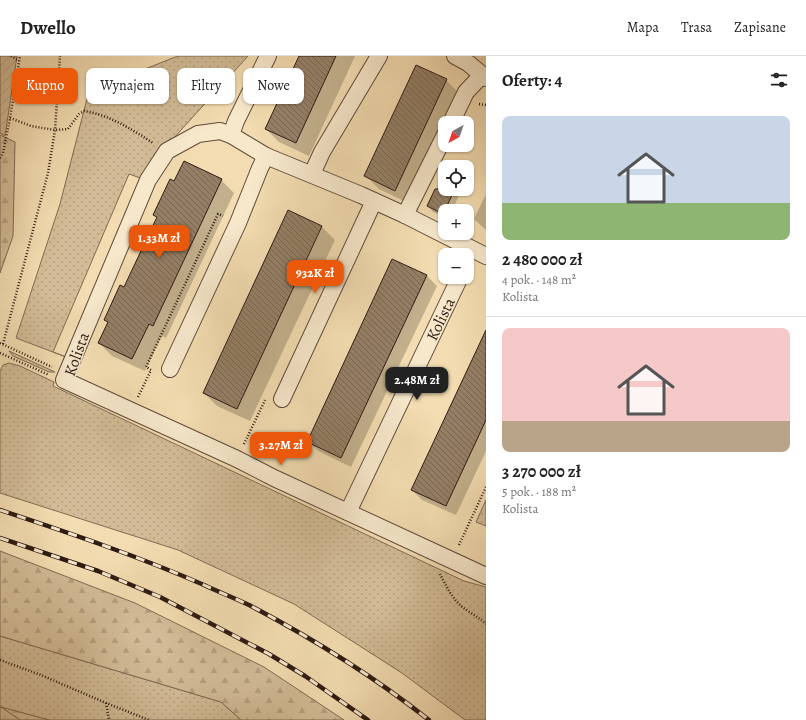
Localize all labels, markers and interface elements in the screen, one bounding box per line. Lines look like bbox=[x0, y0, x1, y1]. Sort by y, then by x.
text: Dwello bbox=[20, 15, 76, 41]
text: Mapa bbox=[627, 18, 659, 37]
text: Trasa bbox=[681, 18, 712, 37]
text: Zapisane bbox=[734, 18, 786, 37]
chip: Kupno bbox=[12, 68, 78, 104]
chip: Wynajem bbox=[86, 68, 169, 104]
chip: Filtry bbox=[177, 68, 235, 104]
chip: Nowe bbox=[243, 68, 304, 104]
text: Oferty: 4 bbox=[502, 69, 562, 92]
icon: filters bbox=[768, 69, 790, 91]
north arrow bbox=[438, 116, 474, 152]
map controls bbox=[438, 116, 474, 284]
icon: home bbox=[610, 142, 682, 214]
button: locate bbox=[438, 160, 474, 196]
button: + bbox=[438, 204, 474, 240]
pin: 1.33M zł bbox=[118, 225, 200, 259]
text: 1.33M zł bbox=[138, 229, 180, 246]
button: − bbox=[438, 248, 474, 284]
text: 2 480 000 zł bbox=[502, 248, 582, 271]
pin: 932K zł bbox=[278, 260, 352, 294]
text: 932K zł bbox=[296, 264, 334, 281]
text: 4 pok. · 148 m² bbox=[502, 271, 576, 288]
text: Kolista bbox=[502, 288, 539, 305]
street label: Kolista bbox=[421, 294, 461, 344]
street label: Kolista bbox=[59, 329, 95, 379]
icon: home bbox=[610, 354, 682, 426]
pin: 2.48M zł bbox=[376, 367, 458, 401]
text: 2.48M zł bbox=[394, 371, 440, 388]
pin: 3.27M zł bbox=[240, 432, 322, 466]
text: 3.27M zł bbox=[259, 436, 303, 453]
text: 3 270 000 zł bbox=[502, 460, 581, 483]
text: 5 pok. · 188 m² bbox=[502, 483, 576, 500]
text: Kolista bbox=[502, 500, 539, 517]

